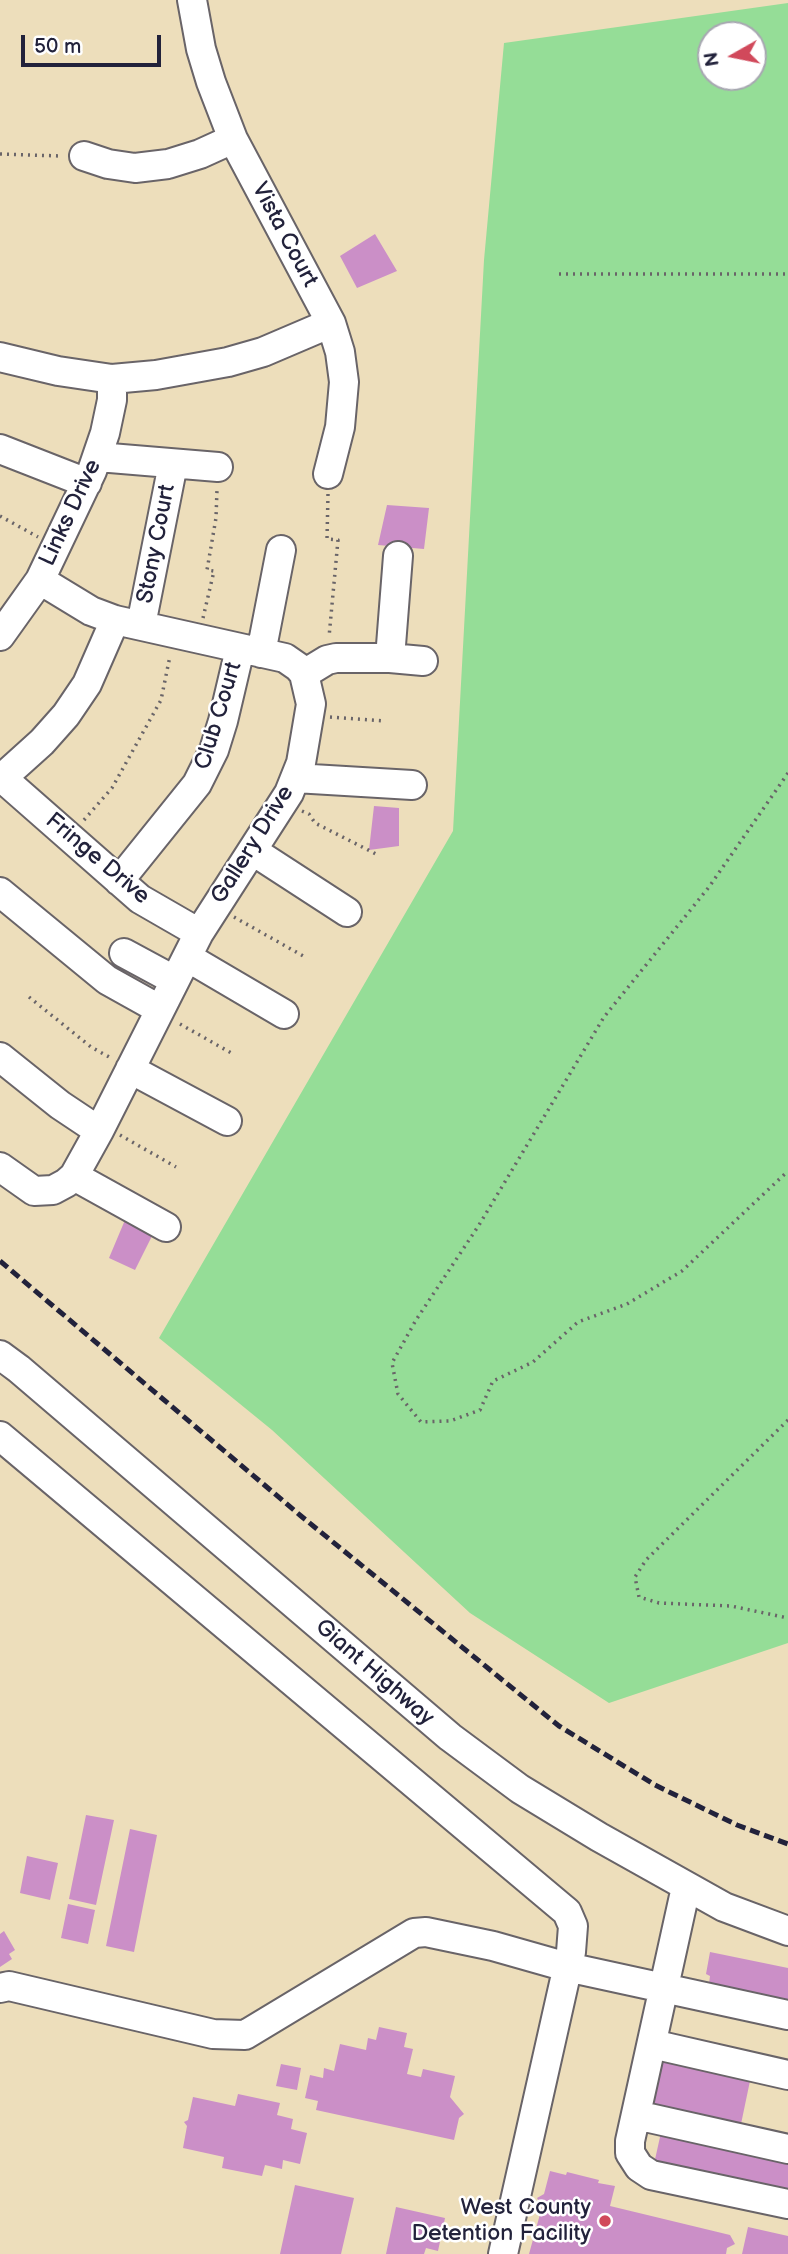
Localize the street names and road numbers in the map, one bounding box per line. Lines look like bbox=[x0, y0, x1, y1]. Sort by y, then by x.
street label: Vista Court bbox=[245, 178, 323, 292]
street label: Links Drive bbox=[34, 455, 108, 571]
street label: Stony Court bbox=[132, 482, 182, 606]
street label: Club Court bbox=[190, 659, 248, 773]
street label: Gallery Drive bbox=[206, 781, 300, 909]
street label: Fringe Drive bbox=[39, 807, 155, 911]
street label: Giant Highway bbox=[309, 1614, 439, 1732]

